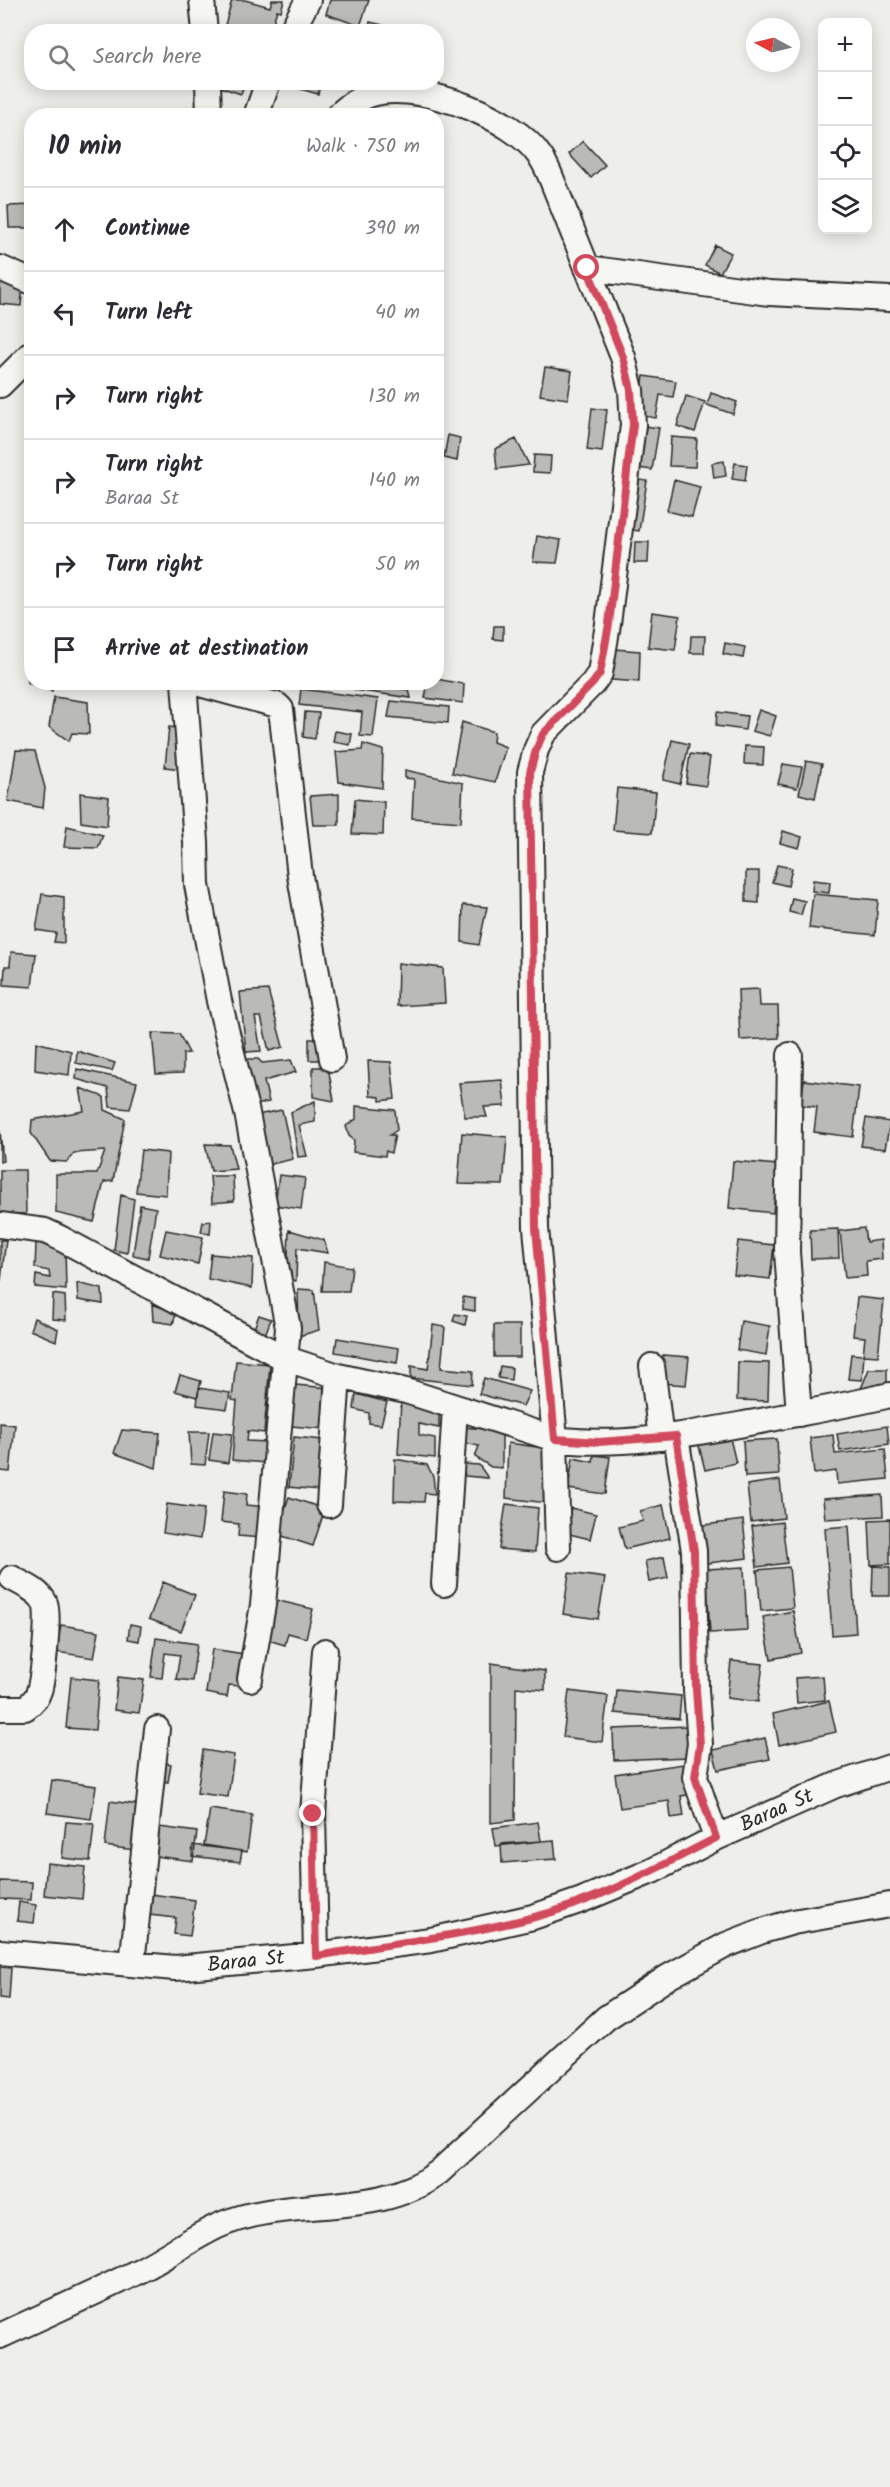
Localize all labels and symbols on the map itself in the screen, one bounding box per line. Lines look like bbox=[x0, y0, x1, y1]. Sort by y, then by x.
north arrow bbox=[746, 18, 800, 72]
route start bbox=[573, 254, 599, 280]
street label: Baraa St bbox=[735, 1780, 820, 1842]
route end bbox=[299, 1800, 325, 1826]
street label: Baraa St bbox=[206, 1941, 287, 1982]

